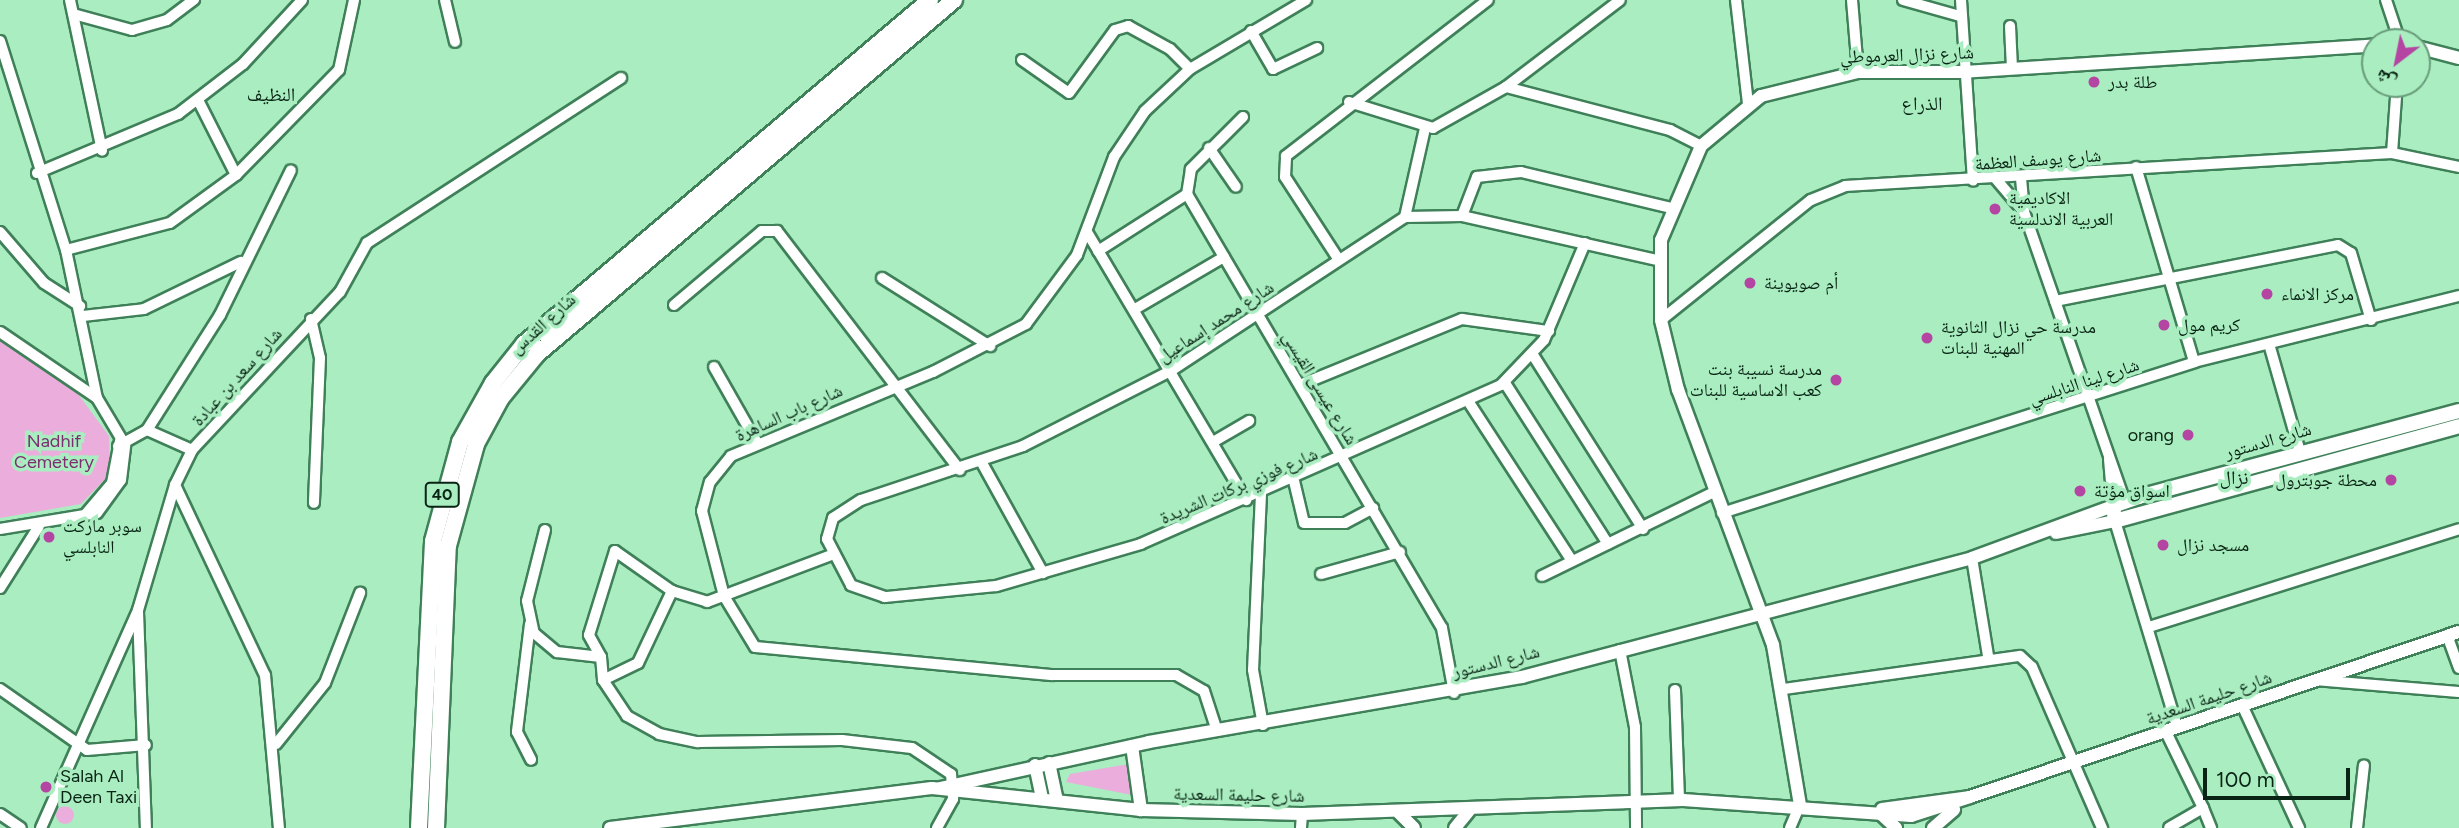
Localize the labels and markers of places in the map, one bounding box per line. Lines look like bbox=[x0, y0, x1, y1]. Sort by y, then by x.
place label: طلة بدر bbox=[2108, 71, 2157, 93]
marker: طلة بدر bbox=[2086, 74, 2102, 90]
place label: الاكاديمية العربية الاندلسية bbox=[2009, 188, 2113, 230]
marker: الاكاديمية العربية الاندلسية bbox=[1987, 201, 2003, 217]
place label: أم صويوينة bbox=[1764, 272, 1838, 294]
marker: أم صويوينة bbox=[1742, 275, 1758, 291]
place label: مركز الانماء bbox=[2281, 283, 2354, 305]
marker: مركز الانماء bbox=[2259, 286, 2275, 302]
place label: كريم مول bbox=[2178, 314, 2240, 336]
place label: مدرسة حي نزال الثانوية المهنية للبنات bbox=[1941, 317, 2096, 360]
marker: كريم مول bbox=[2156, 317, 2172, 333]
marker: مدرسة حي نزال الثانوية المهنية للبنات bbox=[1919, 330, 1935, 346]
place label: مدرسة نسيبة بنت كعب الاساسية للبنات bbox=[1690, 359, 1822, 402]
marker: مدرسة نسيبة بنت كعب الاساسية للبنات bbox=[1828, 372, 1844, 388]
place label: orang bbox=[2128, 424, 2174, 446]
marker: orang bbox=[2180, 427, 2196, 443]
place label: محطة جوبترول bbox=[2275, 469, 2377, 491]
marker: محطة جوبترول bbox=[2383, 472, 2399, 488]
place label: اسواق مؤتة bbox=[2094, 480, 2170, 502]
marker: اسواق مؤتة bbox=[2072, 483, 2088, 499]
place label: سوبر ماركت النابلسي bbox=[63, 516, 142, 558]
marker: سوبر ماركت النابلسي bbox=[41, 529, 57, 545]
place label: مسجد نزال bbox=[2177, 534, 2249, 556]
marker: مسجد نزال bbox=[2155, 537, 2171, 553]
place label: Salah Al Deen Taxi bbox=[60, 766, 137, 808]
marker: Salah Al Deen Taxi bbox=[38, 779, 54, 795]

